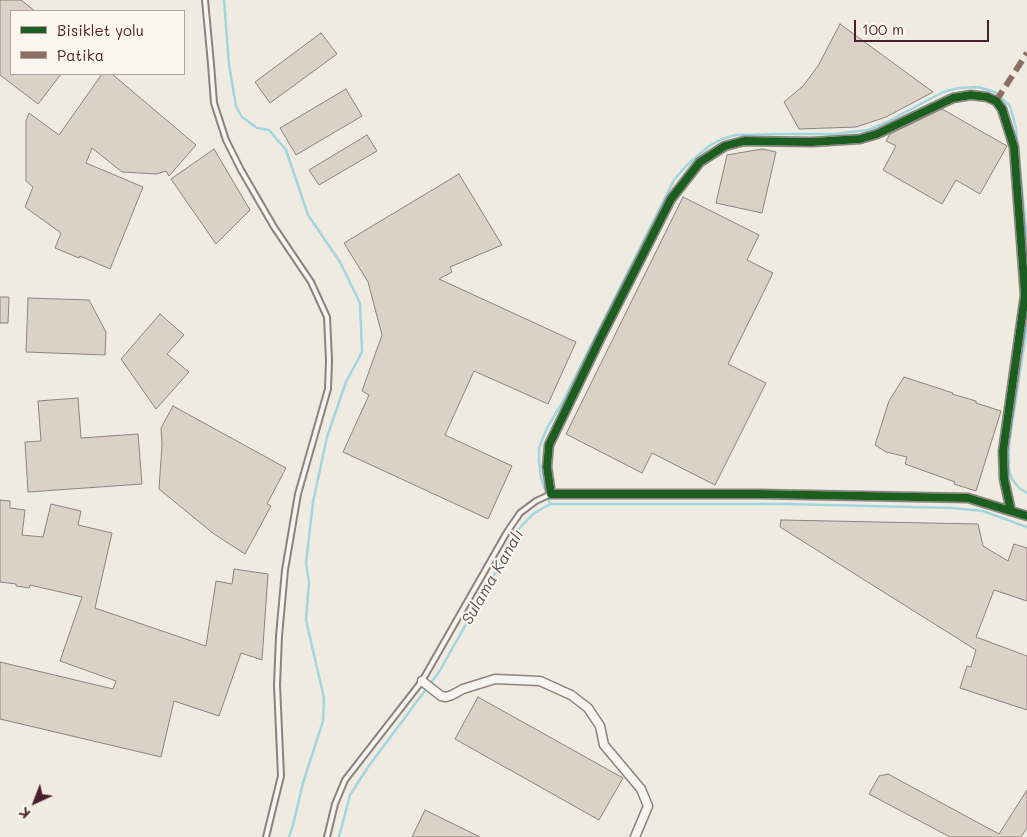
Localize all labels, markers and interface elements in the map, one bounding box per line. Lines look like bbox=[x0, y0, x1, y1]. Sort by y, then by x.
legend bbox=[10, 10, 185, 75]
scale bar bbox=[857, 10, 992, 42]
text: 100 m bbox=[862, 19, 904, 39]
text: Bisiklet yolu bbox=[57, 20, 144, 40]
text: Patika bbox=[57, 45, 104, 65]
water label: Sulama Kanalı bbox=[458, 526, 528, 628]
north arrow bbox=[10, 777, 60, 827]
text: K bbox=[15, 803, 34, 823]

